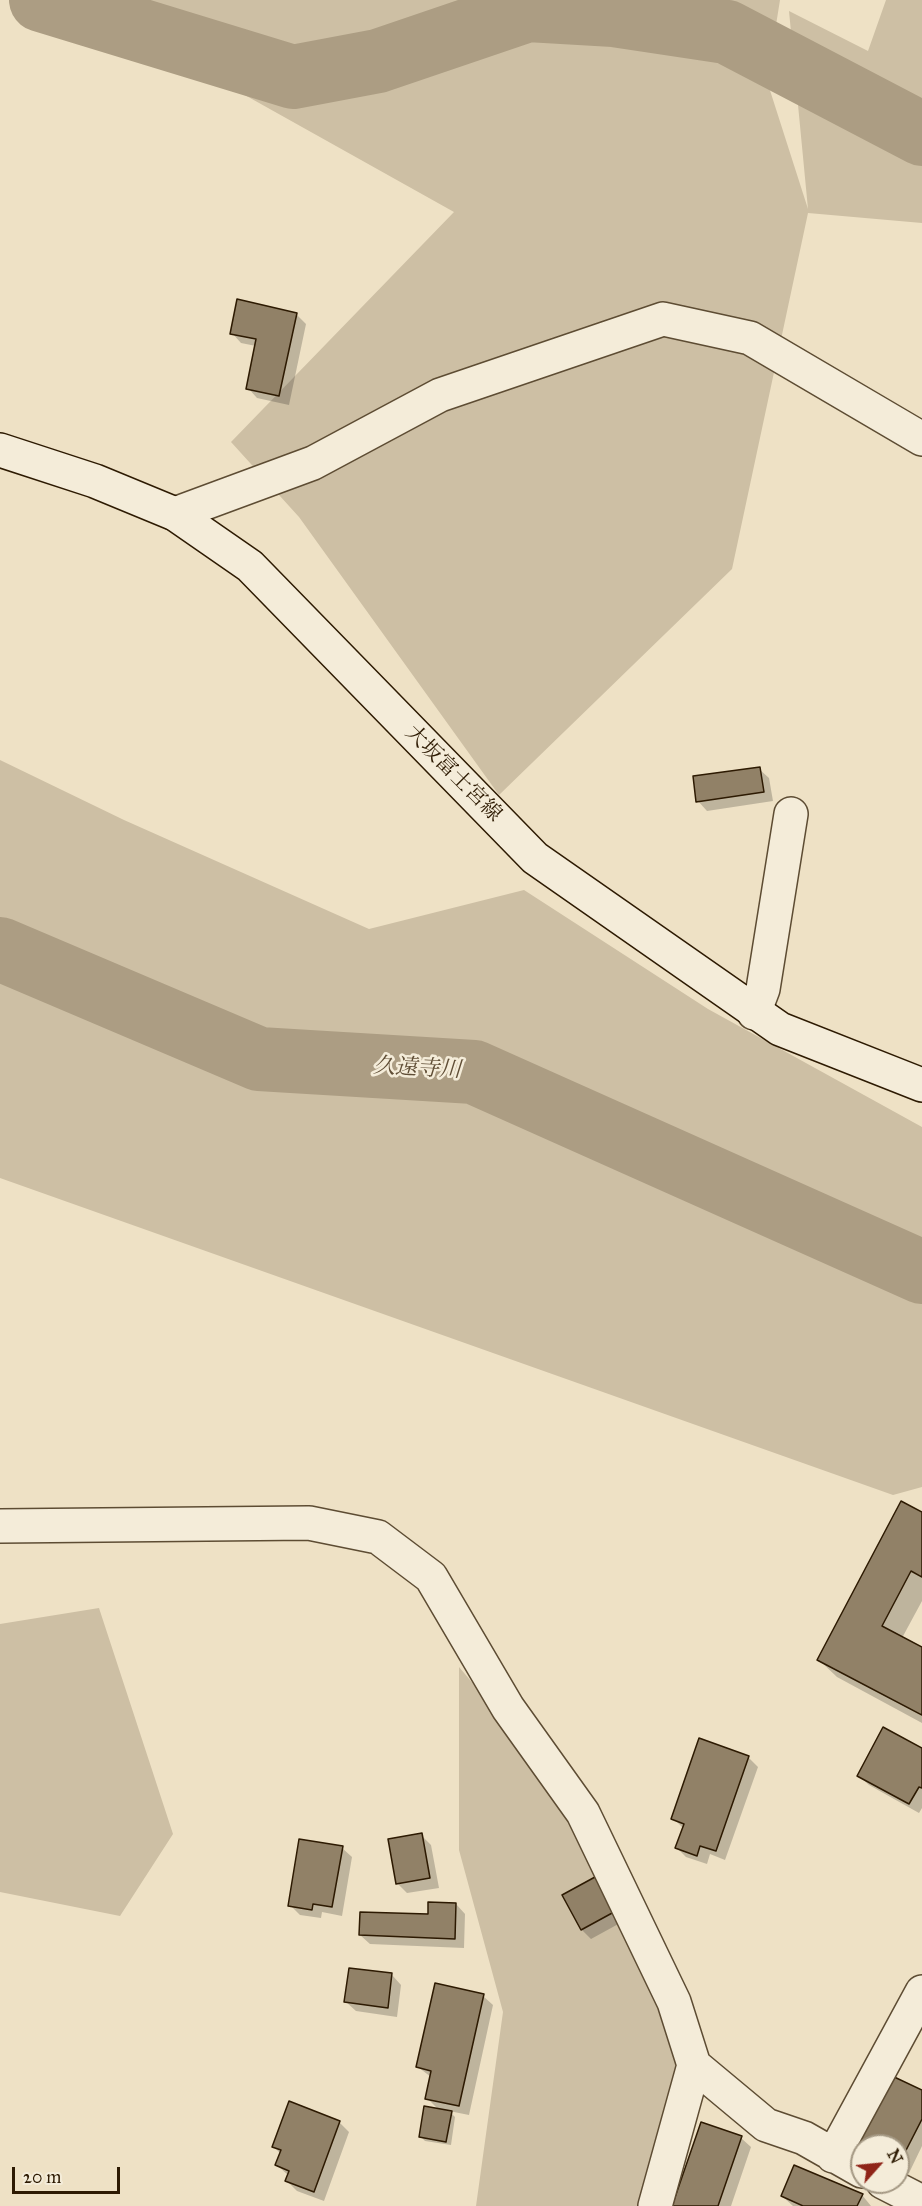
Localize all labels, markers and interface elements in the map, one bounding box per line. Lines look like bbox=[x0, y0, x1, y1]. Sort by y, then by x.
street label: 大坂富士宮線 bbox=[400, 721, 506, 827]
water label: 久遠寺川 bbox=[372, 1054, 462, 1084]
north arrow bbox=[850, 2134, 910, 2194]
text: N bbox=[883, 2146, 906, 2167]
scale bar bbox=[15, 2155, 123, 2193]
text: 20 m bbox=[23, 2166, 61, 2188]

